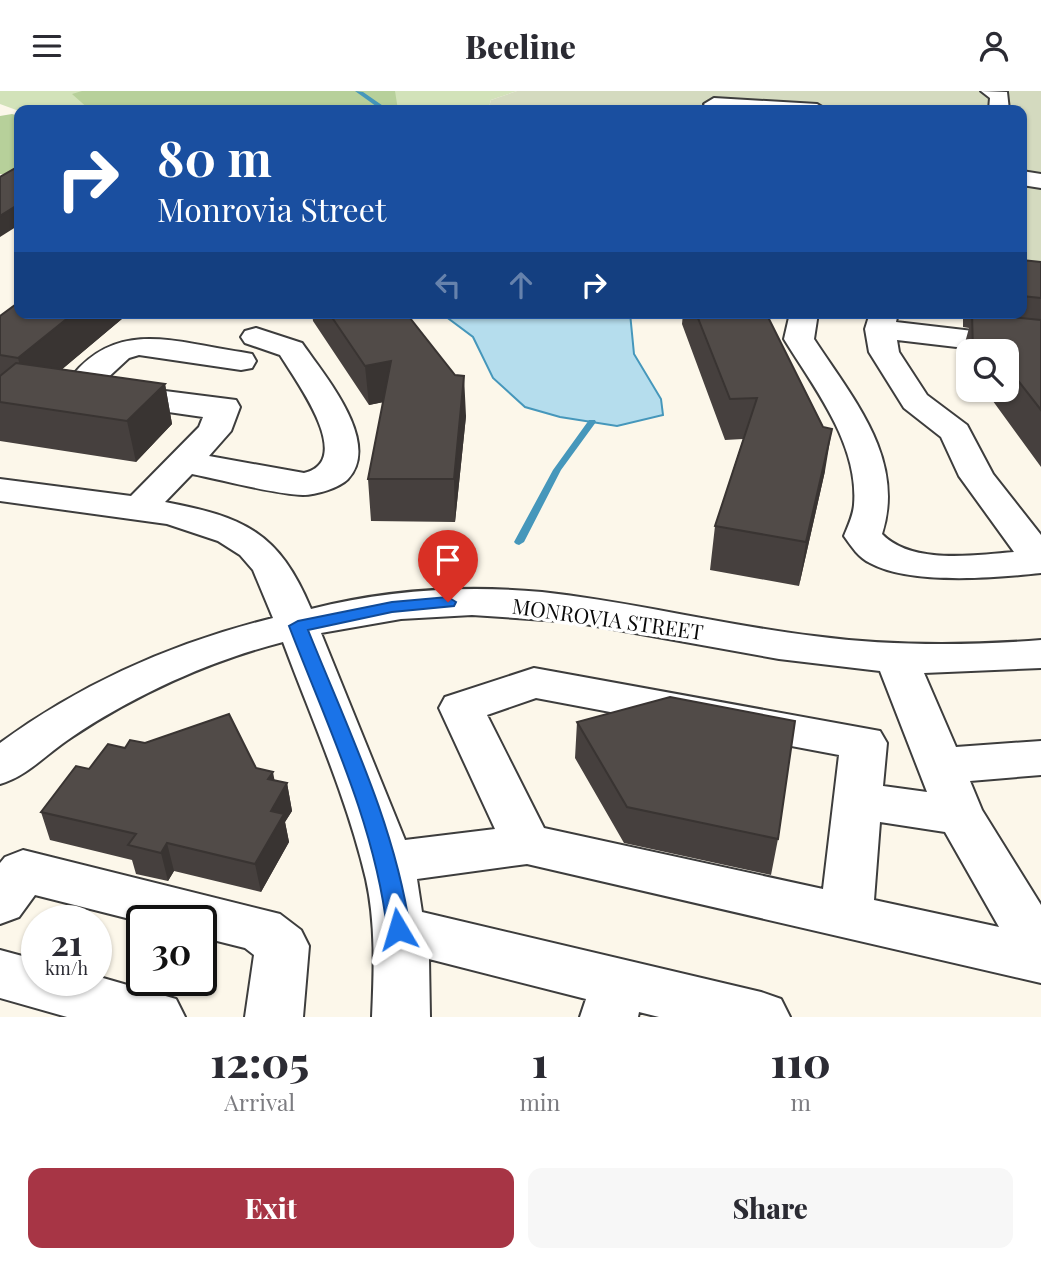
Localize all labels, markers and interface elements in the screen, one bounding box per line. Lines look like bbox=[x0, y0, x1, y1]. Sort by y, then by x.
text: Beeline bbox=[465, 24, 576, 67]
icon: menu bbox=[28, 27, 66, 65]
icon: person bbox=[975, 27, 1013, 65]
text: 80 m bbox=[157, 124, 272, 189]
icon: right bbox=[42, 133, 133, 224]
text: Monrovia Street bbox=[157, 187, 386, 230]
icon: left bbox=[429, 266, 467, 304]
icon: ahead bbox=[502, 266, 540, 304]
icon: right bbox=[575, 266, 613, 304]
map controls bbox=[956, 339, 1019, 402]
button: search bbox=[956, 339, 1019, 402]
pin bbox=[418, 530, 478, 602]
icon: arrive bbox=[429, 541, 467, 579]
street label: MONROVIA STREET bbox=[511, 591, 705, 645]
position arrow bbox=[361, 892, 435, 966]
speed limit sign: 30 bbox=[126, 905, 217, 996]
text: 21 bbox=[51, 918, 82, 965]
text: km/h bbox=[45, 956, 88, 980]
text: 12:05 bbox=[210, 1033, 309, 1089]
text: 1 bbox=[532, 1033, 548, 1089]
text: 110 bbox=[770, 1033, 831, 1089]
text: Arrival bbox=[224, 1086, 295, 1117]
text: min bbox=[519, 1086, 560, 1117]
text: m bbox=[790, 1086, 811, 1117]
button: Exit bbox=[28, 1168, 514, 1248]
button: Share bbox=[528, 1168, 1013, 1248]

